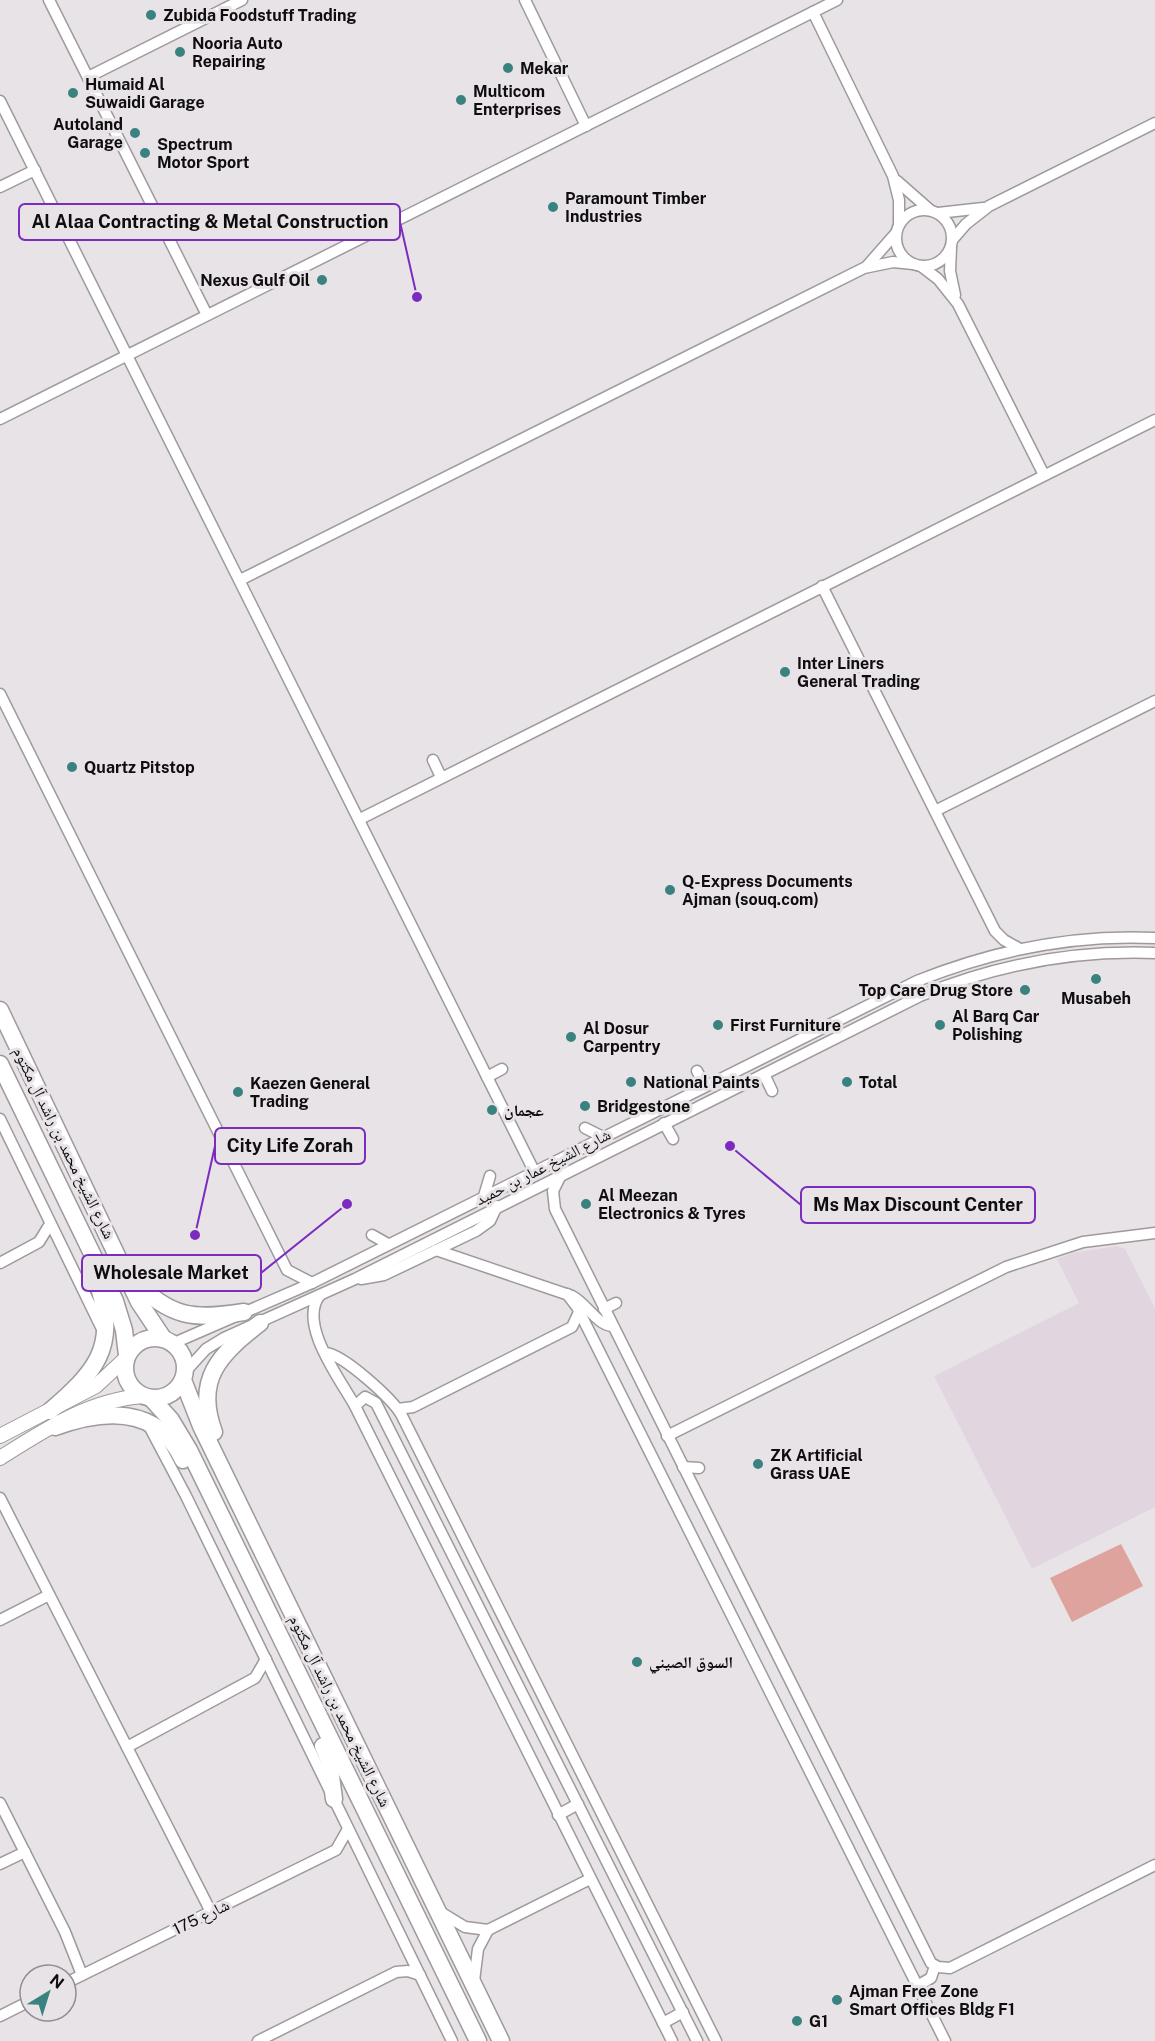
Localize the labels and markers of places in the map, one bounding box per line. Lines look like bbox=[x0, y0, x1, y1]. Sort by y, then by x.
place label: Zubida Foodstuff Trading bbox=[163, 6, 357, 25]
marker: Zubida Foodstuff Trading bbox=[144, 8, 158, 22]
place label: Nooria Auto Repairing bbox=[192, 34, 283, 71]
marker: Nooria Auto Repairing bbox=[173, 45, 187, 59]
place label: Mekar bbox=[520, 59, 569, 78]
marker: Mekar bbox=[501, 61, 515, 75]
place label: Humaid Al Suwaidi Garage bbox=[85, 75, 205, 112]
place label: Multicom Enterprises bbox=[473, 82, 561, 119]
marker: Humaid Al Suwaidi Garage bbox=[66, 86, 80, 100]
marker: Multicom Enterprises bbox=[454, 93, 468, 107]
place label: Autoland Garage bbox=[53, 115, 123, 152]
marker: Autoland Garage bbox=[128, 126, 142, 140]
place label: Spectrum Motor Sport bbox=[157, 135, 250, 172]
marker: Spectrum Motor Sport bbox=[138, 146, 152, 160]
place label: Paramount Timber Industries bbox=[565, 189, 707, 226]
marker: Paramount Timber Industries bbox=[546, 200, 560, 214]
callout: Al Alaa Contracting & Metal Construction bbox=[19, 204, 400, 240]
place label: Nexus Gulf Oil bbox=[200, 271, 310, 290]
marker: Nexus Gulf Oil bbox=[315, 273, 329, 287]
place label: Inter Liners General Trading bbox=[797, 654, 920, 691]
marker: Inter Liners General Trading bbox=[778, 665, 792, 679]
place label: Quartz Pitstop bbox=[84, 758, 195, 777]
marker: Quartz Pitstop bbox=[65, 760, 79, 774]
place label: Q-Express Documents Ajman (souq.com) bbox=[682, 872, 853, 909]
marker: Q-Express Documents Ajman (souq.com) bbox=[663, 883, 677, 897]
marker: Musabeh bbox=[1089, 972, 1103, 986]
place label: Top Care Drug Store bbox=[859, 981, 1013, 1000]
marker: Top Care Drug Store bbox=[1018, 983, 1032, 997]
place label: Musabeh bbox=[1061, 989, 1131, 1008]
place label: Al Barq Car Polishing bbox=[952, 1007, 1040, 1044]
place label: First Furniture bbox=[730, 1016, 841, 1035]
marker: First Furniture bbox=[711, 1018, 725, 1032]
marker: Al Barq Car Polishing bbox=[933, 1018, 947, 1032]
place label: Al Dosur Carpentry bbox=[583, 1019, 661, 1056]
marker: Al Dosur Carpentry bbox=[564, 1030, 578, 1044]
place label: National Paints bbox=[643, 1073, 760, 1092]
place label: Total bbox=[859, 1073, 898, 1092]
place label: Kaezen General Trading bbox=[250, 1074, 370, 1111]
marker: National Paints bbox=[624, 1075, 638, 1089]
marker: Total bbox=[840, 1075, 854, 1089]
marker: Kaezen General Trading bbox=[231, 1085, 245, 1099]
place label: Bridgestone bbox=[597, 1097, 690, 1116]
marker: Bridgestone bbox=[578, 1099, 592, 1113]
place label: عجمان bbox=[504, 1101, 544, 1120]
marker: عجمان bbox=[485, 1103, 499, 1117]
callout: City Life Zorah bbox=[215, 1128, 365, 1164]
place label: Al Meezan Electronics & Tyres bbox=[598, 1186, 746, 1223]
callout: Ms Max Discount Center bbox=[801, 1187, 1035, 1223]
marker: Al Meezan Electronics & Tyres bbox=[579, 1197, 593, 1211]
callout: Wholesale Market bbox=[82, 1255, 261, 1291]
place label: ZK Artificial Grass UAE bbox=[770, 1446, 863, 1483]
marker: ZK Artificial Grass UAE bbox=[751, 1457, 765, 1471]
place label: السوق الصيني bbox=[649, 1653, 733, 1674]
marker: السوق الصيني bbox=[630, 1655, 644, 1669]
place label: Ajman Free Zone Smart Offices Bldg F1 bbox=[849, 1982, 1015, 2019]
marker: Ajman Free Zone Smart Offices Bldg F1 bbox=[830, 1993, 844, 2007]
place label: G1 bbox=[809, 2012, 828, 2031]
marker: G1 bbox=[790, 2014, 804, 2028]

